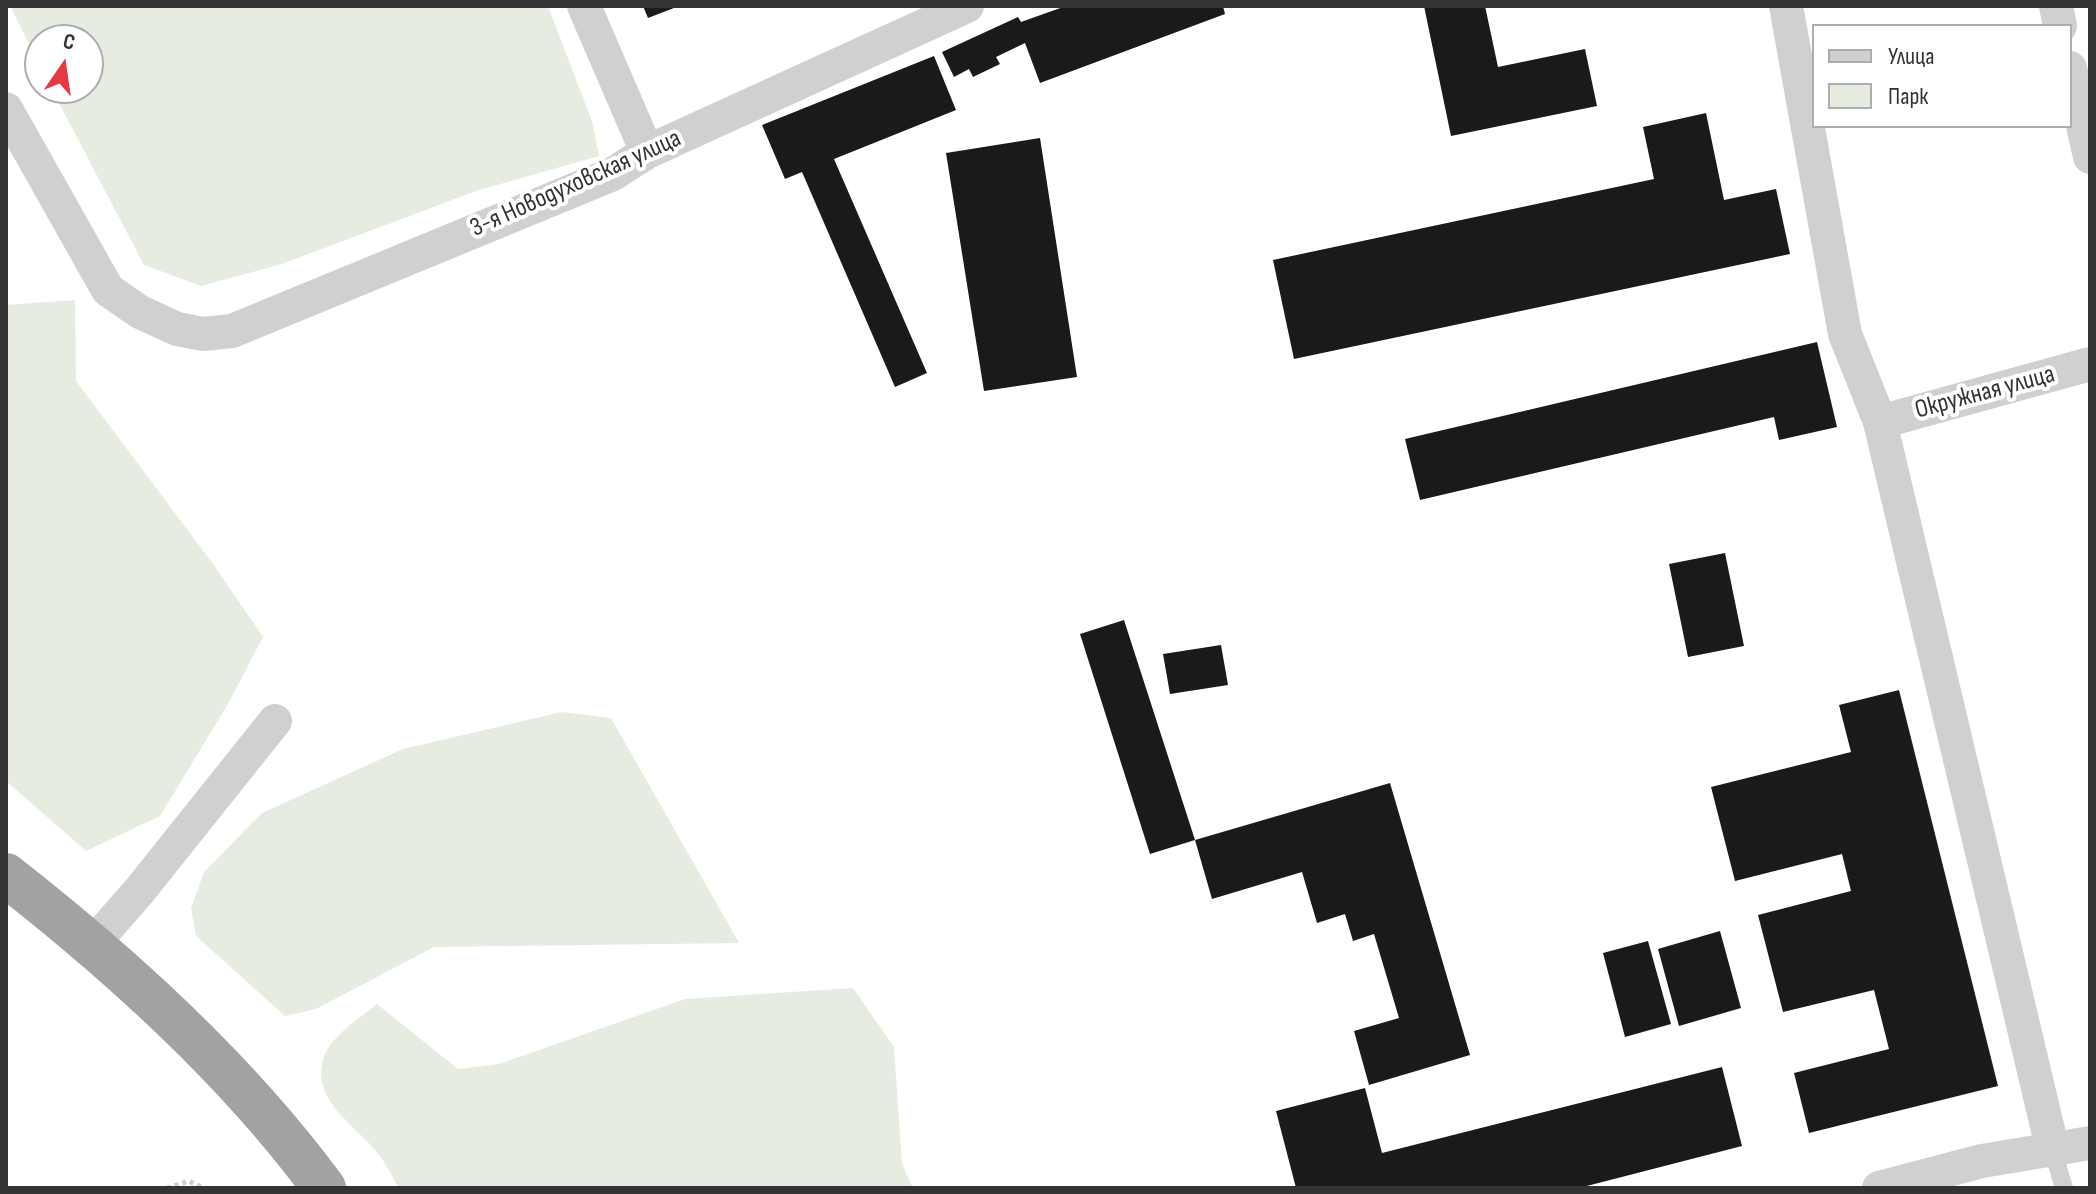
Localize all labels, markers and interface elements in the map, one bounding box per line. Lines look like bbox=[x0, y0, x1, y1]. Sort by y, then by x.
north arrow bbox=[24, 24, 104, 104]
legend bbox=[1812, 24, 2072, 128]
text: С bbox=[61, 28, 78, 56]
text: Улица bbox=[1888, 42, 1934, 71]
text: Парк bbox=[1888, 82, 1928, 111]
street label: 3-я Новодуховская улица bbox=[466, 124, 686, 244]
street label: Окружная улица bbox=[1912, 359, 2058, 427]

